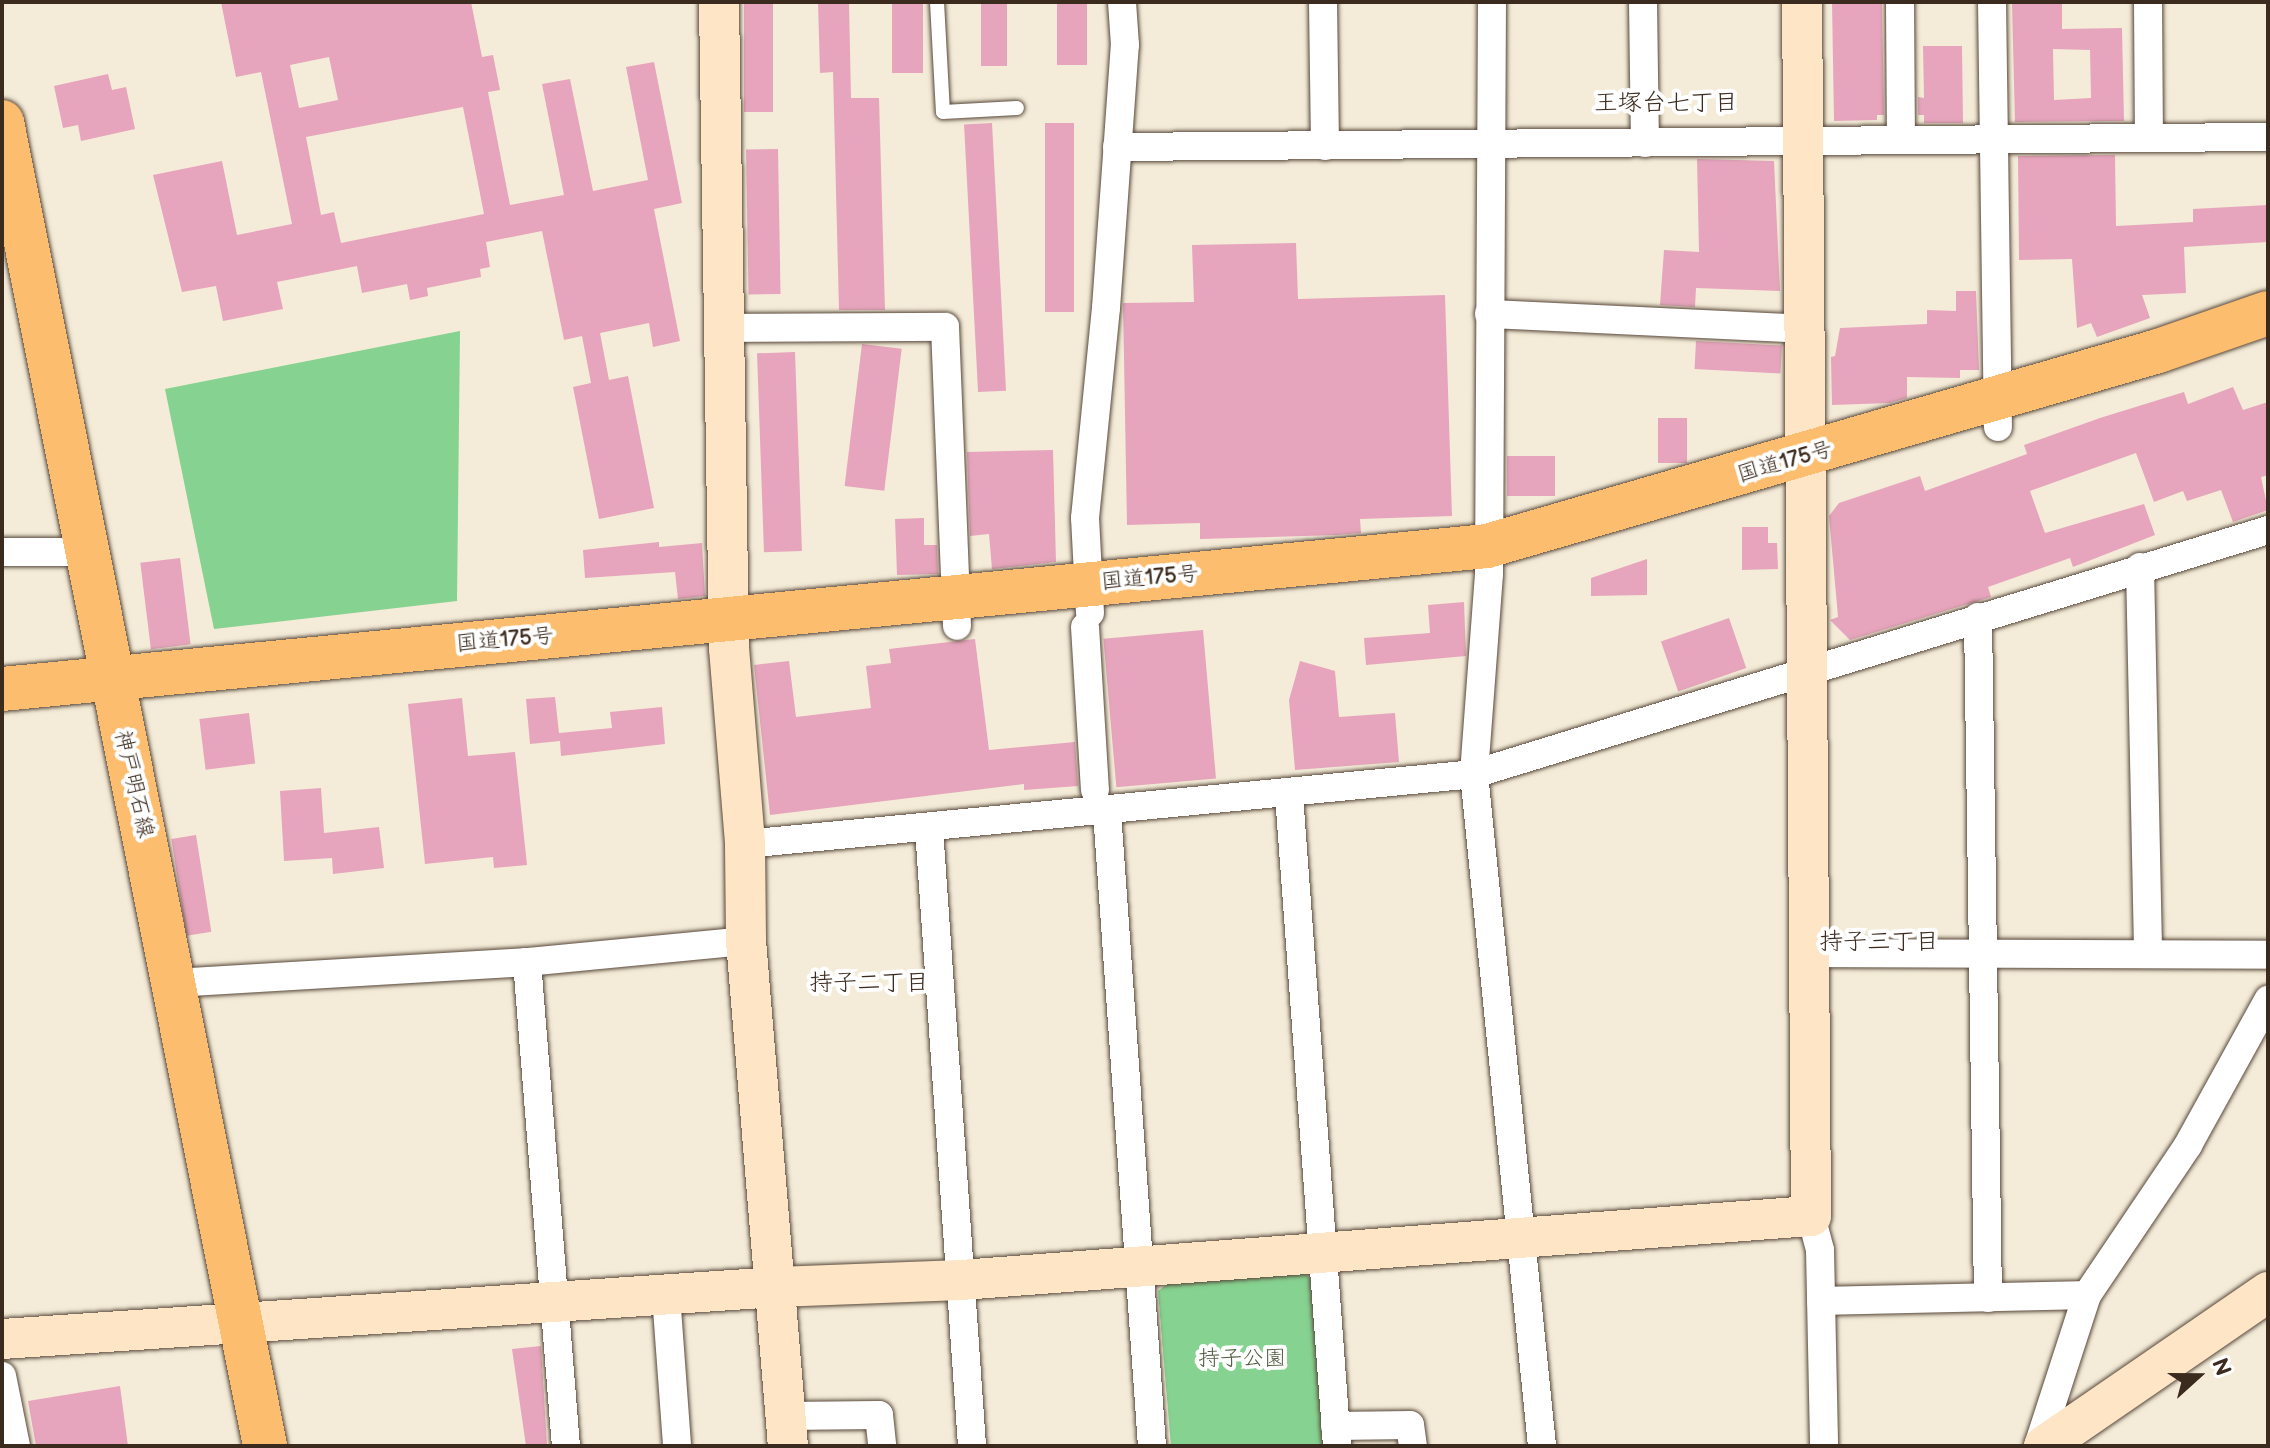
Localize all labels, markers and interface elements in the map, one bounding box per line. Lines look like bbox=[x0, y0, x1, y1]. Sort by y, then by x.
district label: 王塚台七丁目 bbox=[1594, 89, 1738, 117]
street label: 国道175号 bbox=[1734, 436, 1836, 488]
street label: 国道175号 bbox=[1100, 561, 1200, 595]
street label: 国道175号 bbox=[455, 623, 555, 657]
street label: 神戸明石線 bbox=[109, 727, 159, 841]
district label: 持子三丁目 bbox=[1819, 928, 1939, 956]
district label: 持子二丁目 bbox=[809, 969, 929, 997]
north arrow bbox=[2158, 1336, 2238, 1416]
park label: 持子公園 bbox=[1198, 1346, 1286, 1372]
text: N bbox=[2205, 1355, 2236, 1380]

